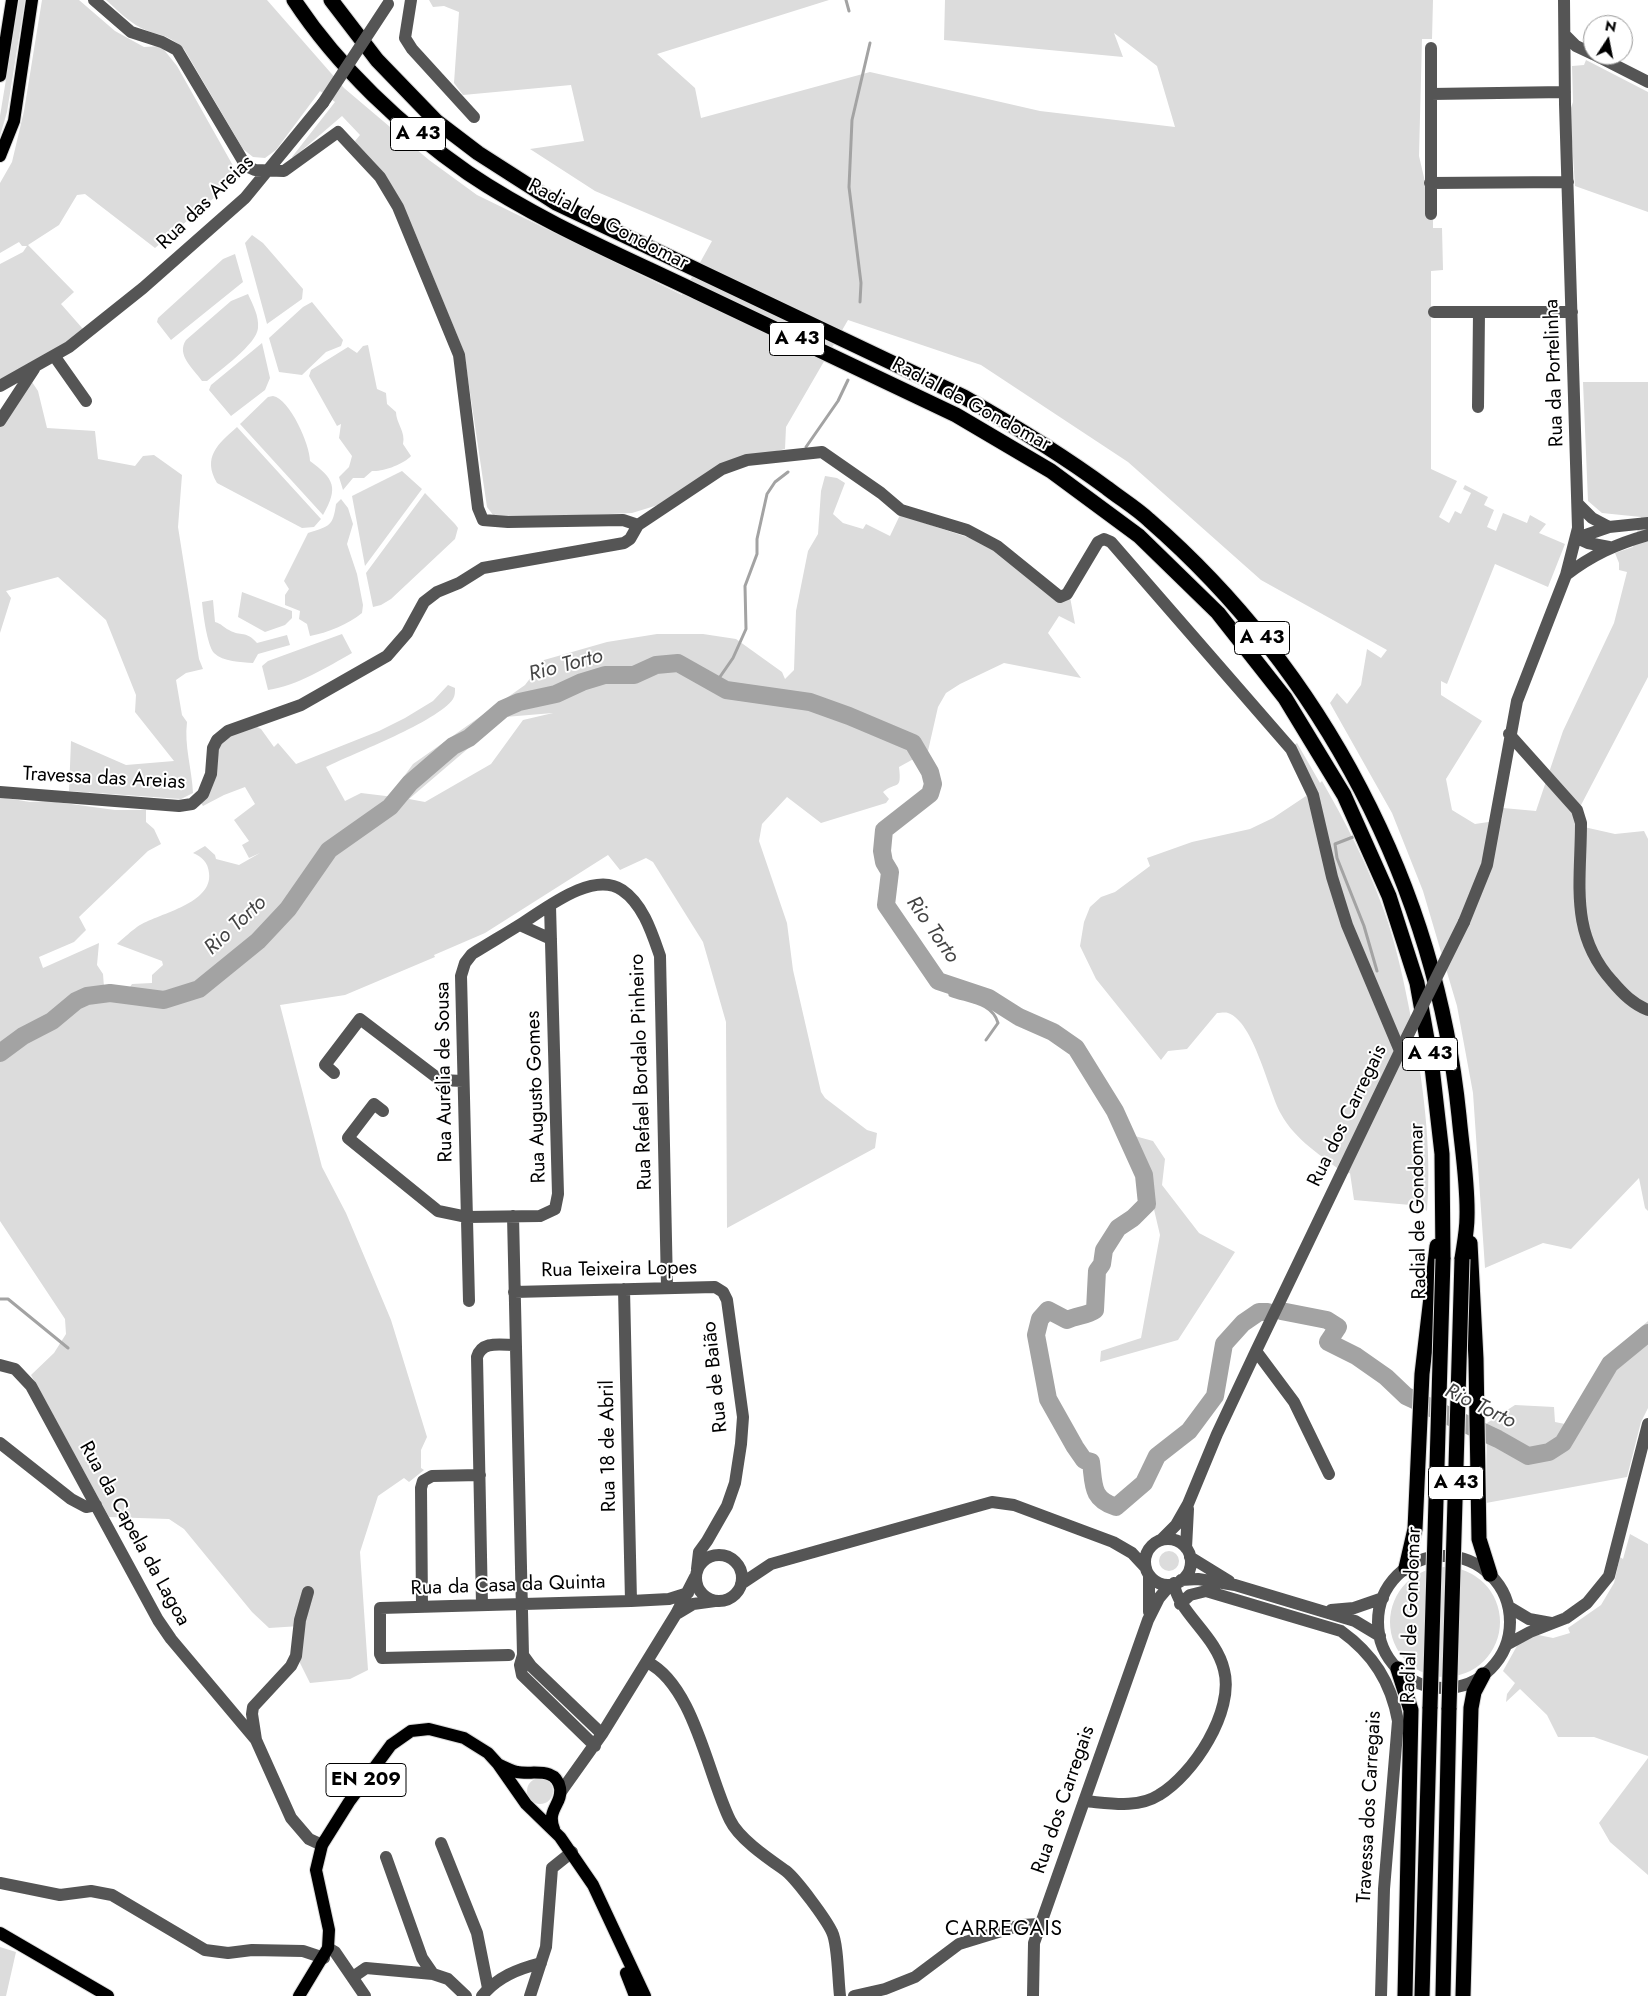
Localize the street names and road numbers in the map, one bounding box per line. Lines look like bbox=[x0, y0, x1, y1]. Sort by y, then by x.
road number: A 43 bbox=[390, 118, 446, 150]
street label: Rua das Areias bbox=[153, 151, 259, 255]
street label: Radial de Gondomar bbox=[524, 174, 692, 276]
street label: Rua da Portelinha bbox=[1540, 299, 1570, 447]
road number: A 43 bbox=[770, 322, 824, 356]
street label: Radial de Gondomar bbox=[887, 353, 1055, 457]
road number: A 43 bbox=[1234, 622, 1290, 654]
street label: Travessa das Areias bbox=[22, 763, 186, 795]
street label: Rua Refael Bordalo Pinheiro bbox=[626, 953, 658, 1191]
street label: Rua Aurélia de Sousa bbox=[431, 981, 459, 1163]
street label: Rua Augusto Gomes bbox=[522, 1010, 552, 1184]
road number: A 43 bbox=[1402, 1038, 1458, 1070]
street label: Rua dos Carregais bbox=[1303, 1041, 1393, 1191]
street label: Radial de Gondomar bbox=[1405, 1122, 1433, 1300]
street label: Rua Teixeira Lopes bbox=[541, 1257, 697, 1283]
street label: Rua de Baião bbox=[698, 1320, 734, 1434]
street label: Rua 18 de Abril bbox=[596, 1380, 622, 1512]
street label: Rua da Capela da Lagoa bbox=[73, 1438, 195, 1630]
road number: A 43 bbox=[1428, 1466, 1484, 1500]
street label: Radial de Gondomar bbox=[1397, 1526, 1427, 1704]
street label: Rua da Casa da Quinta bbox=[410, 1571, 606, 1601]
street label: Travessa dos Carregais bbox=[1353, 1710, 1387, 1904]
street label: Rua dos Carregais bbox=[1027, 1723, 1101, 1877]
road number: EN 209 bbox=[326, 1764, 406, 1796]

